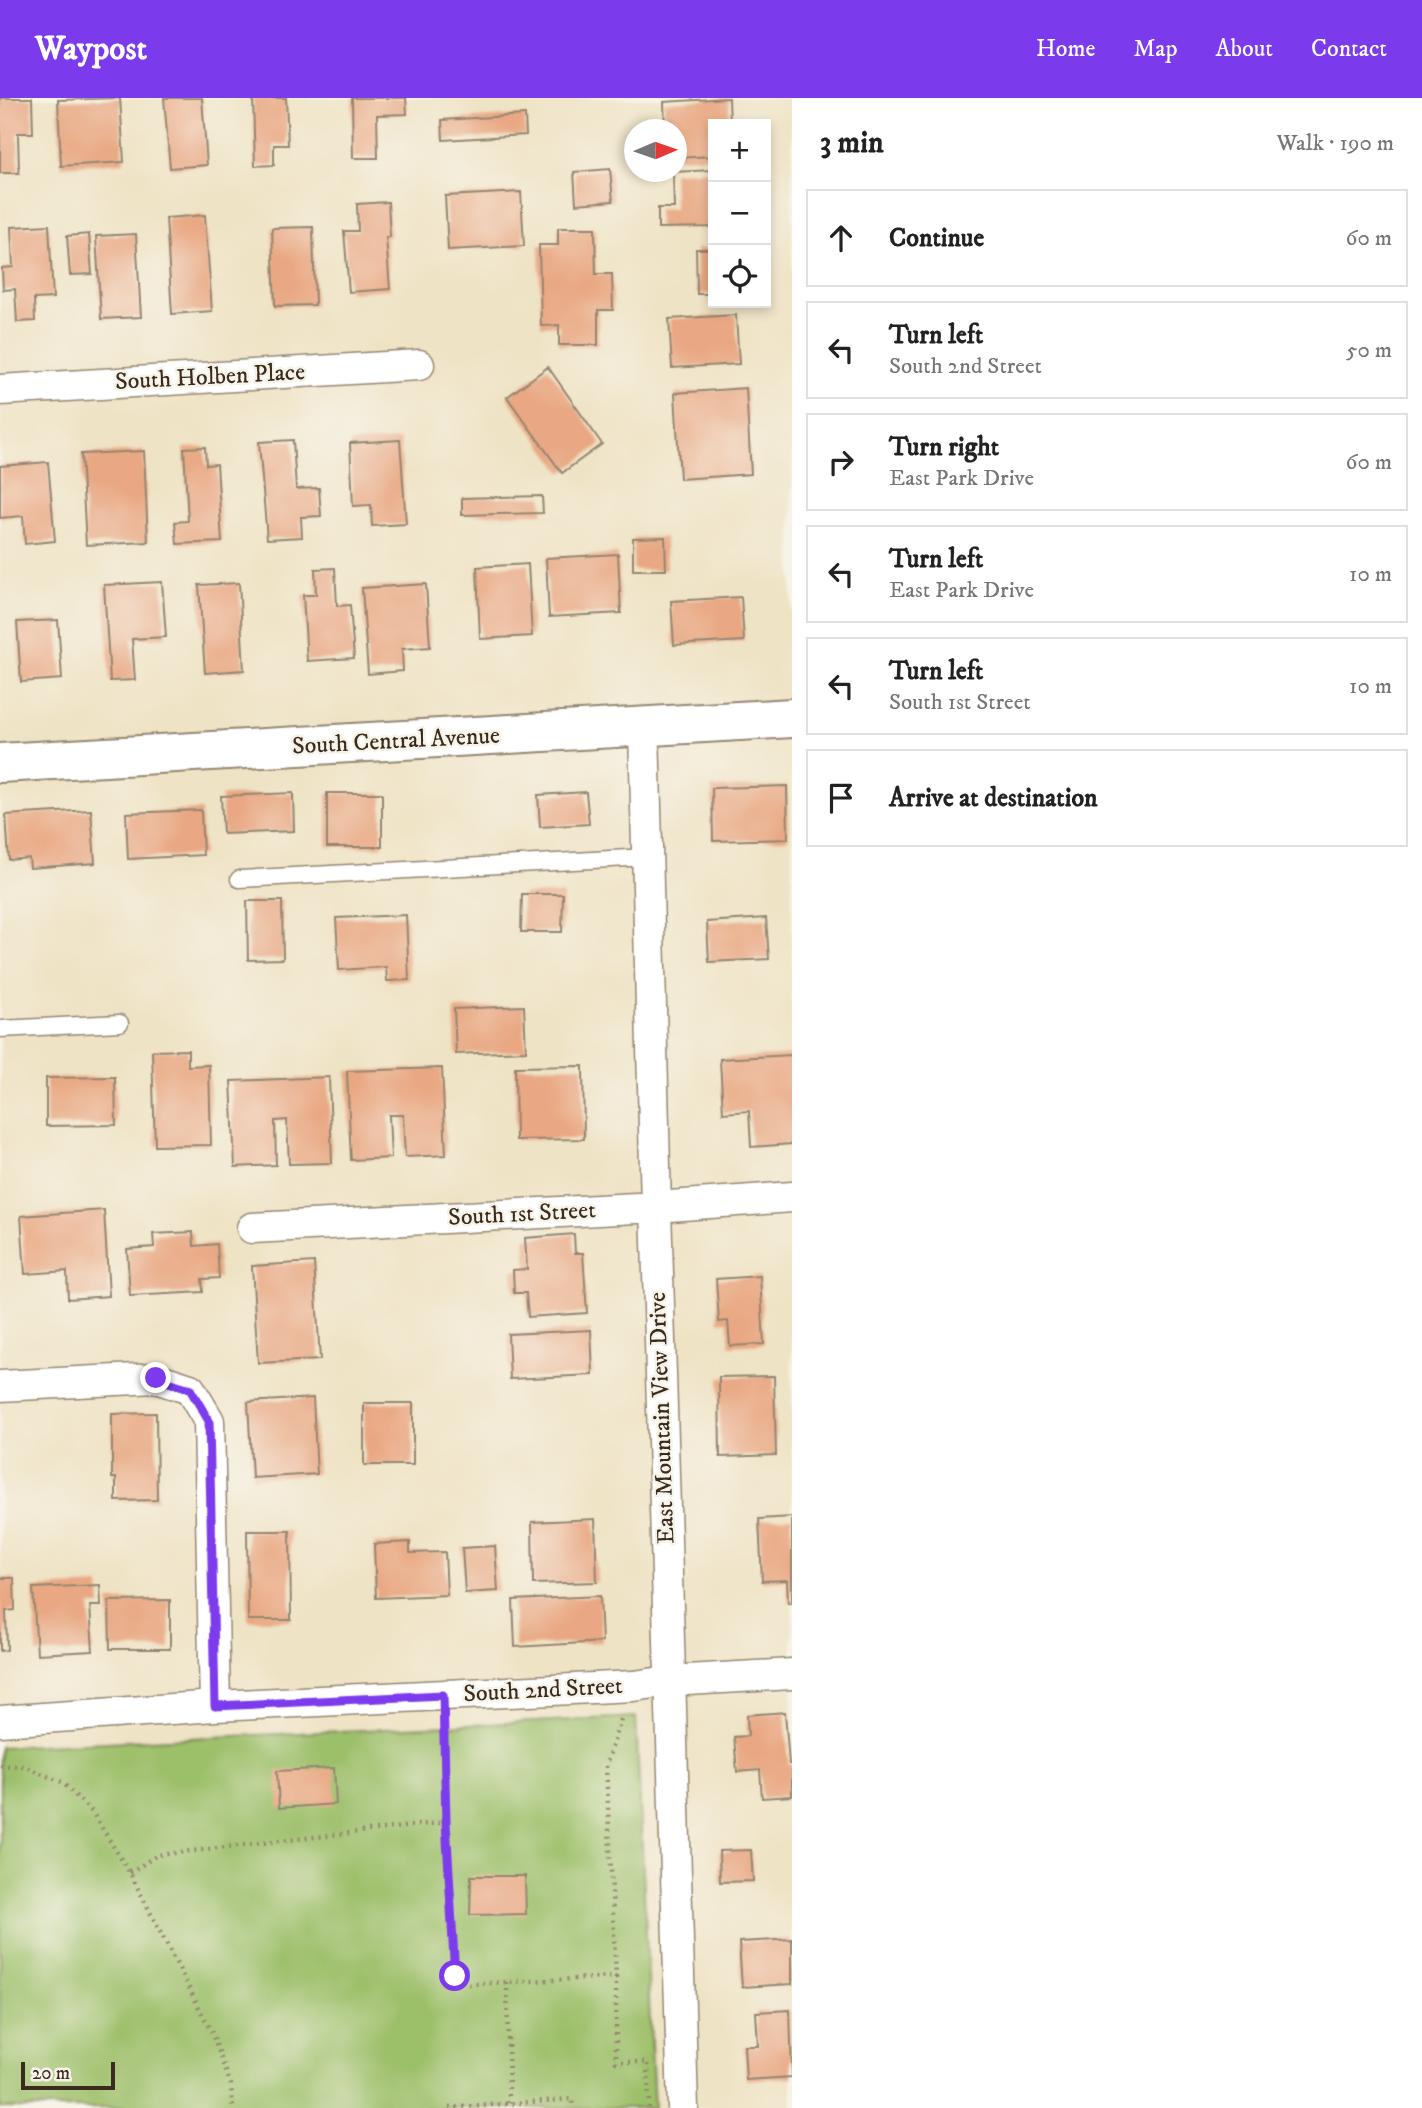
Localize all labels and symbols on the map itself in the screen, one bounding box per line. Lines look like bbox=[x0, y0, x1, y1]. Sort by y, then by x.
north arrow bbox=[624, 119, 687, 182]
street label: South Holben Place bbox=[114, 357, 306, 397]
street label: South Central Avenue bbox=[291, 721, 501, 761]
street label: South 1st Street bbox=[447, 1195, 597, 1233]
street label: East Mountain View Drive bbox=[643, 1291, 681, 1544]
route end bbox=[140, 1362, 171, 1393]
street label: South 2nd Street bbox=[463, 1671, 624, 1709]
route start bbox=[439, 1960, 470, 1991]
scale bar bbox=[21, 2059, 116, 2091]

